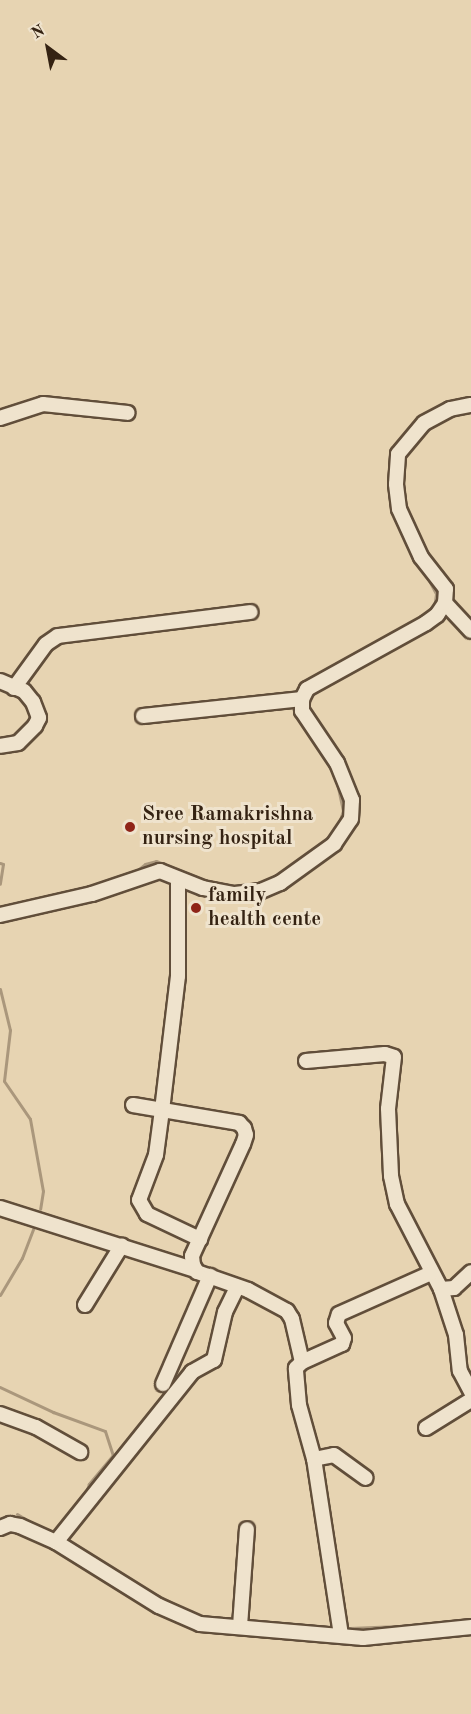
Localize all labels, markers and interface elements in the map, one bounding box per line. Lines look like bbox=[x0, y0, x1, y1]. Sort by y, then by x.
north arrow bbox=[18, 18, 78, 78]
text: N bbox=[29, 23, 48, 43]
place label: Sree Ramakrishna nursing hospital bbox=[142, 802, 314, 852]
marker: Sree Ramakrishna nursing hospital bbox=[123, 820, 137, 834]
place label: family health cente bbox=[208, 883, 321, 933]
marker: family health cente bbox=[189, 901, 203, 915]

